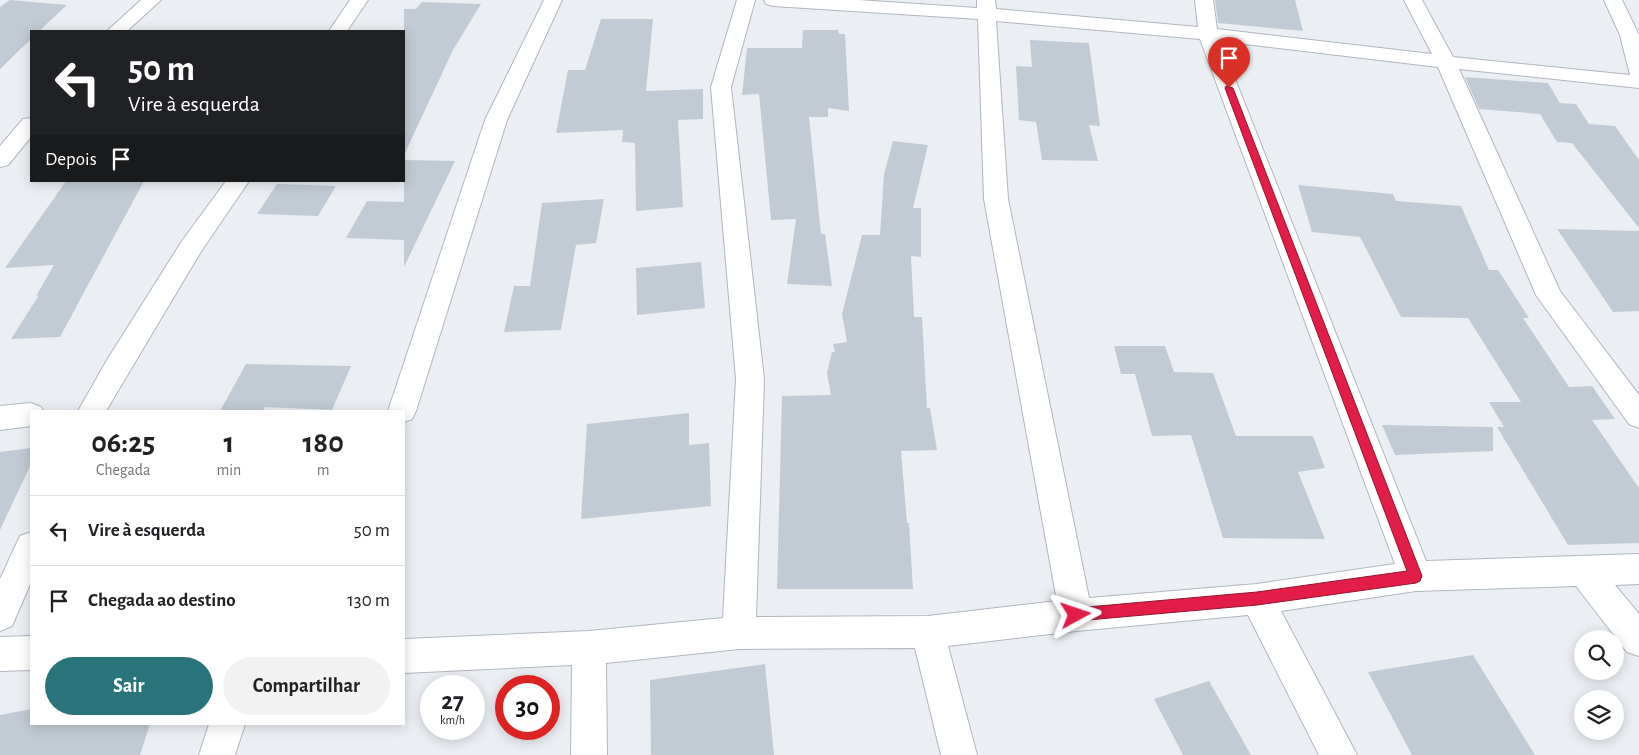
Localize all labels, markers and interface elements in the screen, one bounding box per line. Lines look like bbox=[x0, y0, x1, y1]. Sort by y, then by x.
pin bbox=[1208, 37, 1250, 88]
icon: arrive bbox=[1215, 44, 1243, 72]
icon: left bbox=[45, 50, 110, 115]
text: 50 m bbox=[128, 52, 195, 87]
text: Vire à esquerda bbox=[128, 93, 260, 115]
icon: arrive bbox=[107, 145, 135, 173]
text: Depois bbox=[45, 150, 97, 169]
text: 06:25 bbox=[91, 428, 155, 458]
text: 1 bbox=[224, 428, 234, 458]
text: 180 bbox=[303, 428, 344, 458]
text: Chegada bbox=[96, 462, 150, 478]
text: min bbox=[216, 462, 241, 478]
text: m bbox=[317, 462, 330, 478]
icon: left bbox=[45, 517, 73, 545]
text: Vire à esquerda bbox=[88, 521, 205, 540]
text: 50 m bbox=[354, 521, 390, 540]
icon: arrive bbox=[45, 587, 73, 615]
position arrow bbox=[1049, 588, 1101, 640]
text: Chegada ao destino bbox=[88, 591, 236, 610]
text: 130 m bbox=[347, 591, 390, 610]
map controls bbox=[1574, 630, 1624, 740]
button: search bbox=[1574, 630, 1624, 680]
button: Sair bbox=[45, 657, 213, 715]
button: Compartilhar bbox=[223, 657, 390, 715]
speed limit sign: 30 bbox=[495, 675, 560, 740]
text: 27 bbox=[441, 689, 464, 714]
button: layers bbox=[1574, 690, 1624, 740]
text: km/h bbox=[440, 714, 465, 726]

